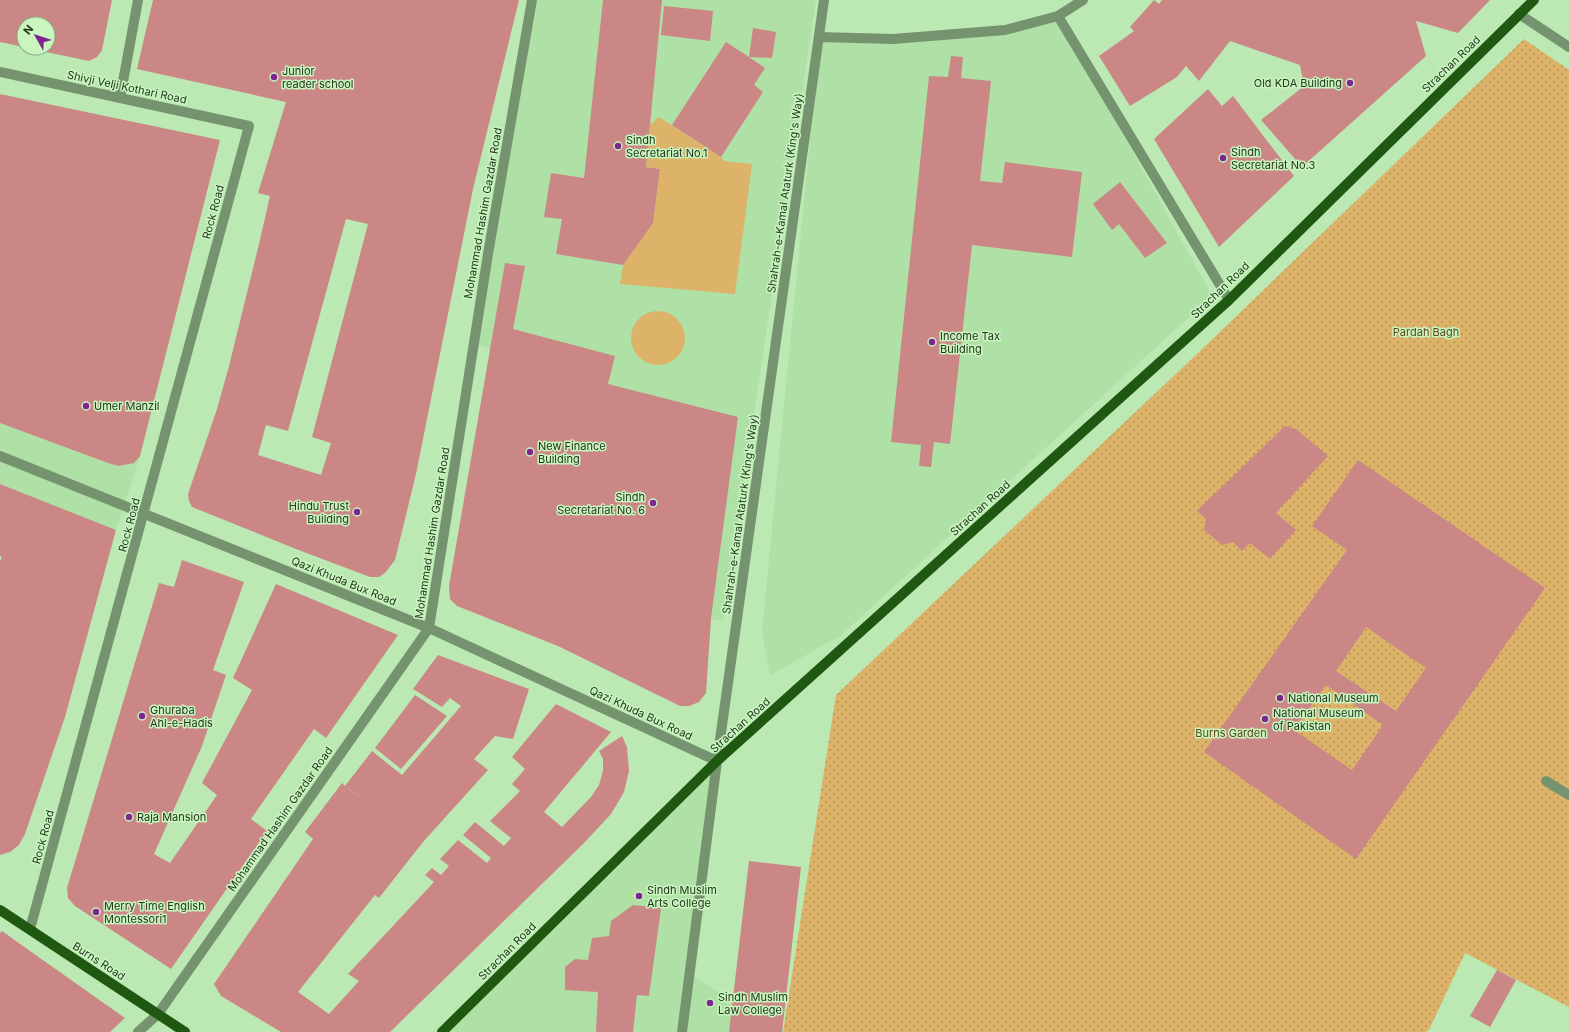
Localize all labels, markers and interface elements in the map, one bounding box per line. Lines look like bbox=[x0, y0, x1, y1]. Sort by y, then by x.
north arrow bbox=[16, 16, 56, 56]
text: N bbox=[20, 22, 36, 37]
street label: Strachan Road bbox=[1419, 33, 1483, 95]
place label: Junior reader school bbox=[282, 64, 354, 91]
street label: Shivji Velji Kothari Road bbox=[66, 67, 188, 107]
marker: Junior reader school bbox=[269, 72, 279, 82]
place label: Old KDA Building bbox=[1254, 76, 1342, 90]
marker: Old KDA Building bbox=[1345, 78, 1355, 88]
street label: Shahrah-e-Kamal Ataturk (King's Way) bbox=[764, 92, 806, 294]
street label: Mohammad Hashim Gazdar Road bbox=[461, 126, 505, 300]
place label: Sindh Secretariat No.1 bbox=[626, 133, 707, 160]
marker: Sindh Secretariat No.1 bbox=[613, 141, 623, 151]
place label: Sindh Secretariat No.3 bbox=[1231, 145, 1316, 172]
marker: Sindh Secretariat No.3 bbox=[1218, 153, 1228, 163]
street label: Rock Road bbox=[199, 183, 227, 241]
street label: Strachan Road bbox=[1188, 259, 1252, 321]
park label: Pardah Bagh bbox=[1393, 325, 1459, 339]
place label: Income Tax Building bbox=[940, 329, 1000, 356]
marker: Income Tax Building bbox=[927, 337, 937, 347]
place label: Umer Manzil bbox=[94, 399, 159, 413]
marker: Umer Manzil bbox=[81, 401, 91, 411]
street label: Shahrah-e-Kamal Ataturk (King's Way) bbox=[719, 413, 761, 615]
place label: New Finance Building bbox=[538, 439, 606, 466]
street label: Mohammad Hashim Gazdar Road bbox=[412, 446, 452, 620]
marker: New Finance Building bbox=[525, 447, 535, 457]
street label: Strachan Road bbox=[947, 477, 1013, 539]
place label: Sindh Secretariat No. 6 bbox=[557, 490, 645, 517]
street label: Rock Road bbox=[115, 496, 143, 554]
marker: Sindh Secretariat No. 6 bbox=[648, 498, 658, 508]
place label: Hindu Trust Building bbox=[289, 499, 349, 526]
marker: Hindu Trust Building bbox=[352, 507, 362, 517]
street label: Qazi Khuda Bux Road bbox=[289, 553, 399, 609]
street label: Qazi Khuda Bux Road bbox=[587, 683, 695, 743]
place label: National Museum bbox=[1288, 691, 1379, 705]
marker: National Museum bbox=[1275, 693, 1285, 703]
street label: Strachan Road bbox=[707, 694, 773, 756]
place label: Ghuraba Ahl-e-Hadis bbox=[150, 703, 213, 730]
place label: National Museum of Pakistan bbox=[1273, 706, 1364, 733]
marker: Ghuraba Ahl-e-Hadis bbox=[137, 711, 147, 721]
marker: National Museum of Pakistan bbox=[1260, 714, 1270, 724]
park label: Burns Garden bbox=[1195, 726, 1267, 740]
street label: Mohammad Hashim Gazdar Road bbox=[224, 744, 336, 894]
street label: Rock Road bbox=[29, 808, 57, 866]
place label: Raja Mansion bbox=[137, 810, 206, 824]
marker: Raja Mansion bbox=[124, 812, 134, 822]
place label: Sindh Muslim Arts College bbox=[647, 883, 717, 910]
marker: Sindh Muslim Arts College bbox=[634, 891, 644, 901]
place label: Merry Time English Montessori1 bbox=[104, 899, 205, 926]
marker: Merry Time English Montessori1 bbox=[91, 907, 101, 917]
street label: Strachan Road bbox=[475, 919, 539, 983]
street label: Burns Road bbox=[70, 939, 128, 983]
place label: Sindh Muslim Law College bbox=[718, 990, 788, 1017]
marker: Sindh Muslim Law College bbox=[705, 998, 715, 1008]

